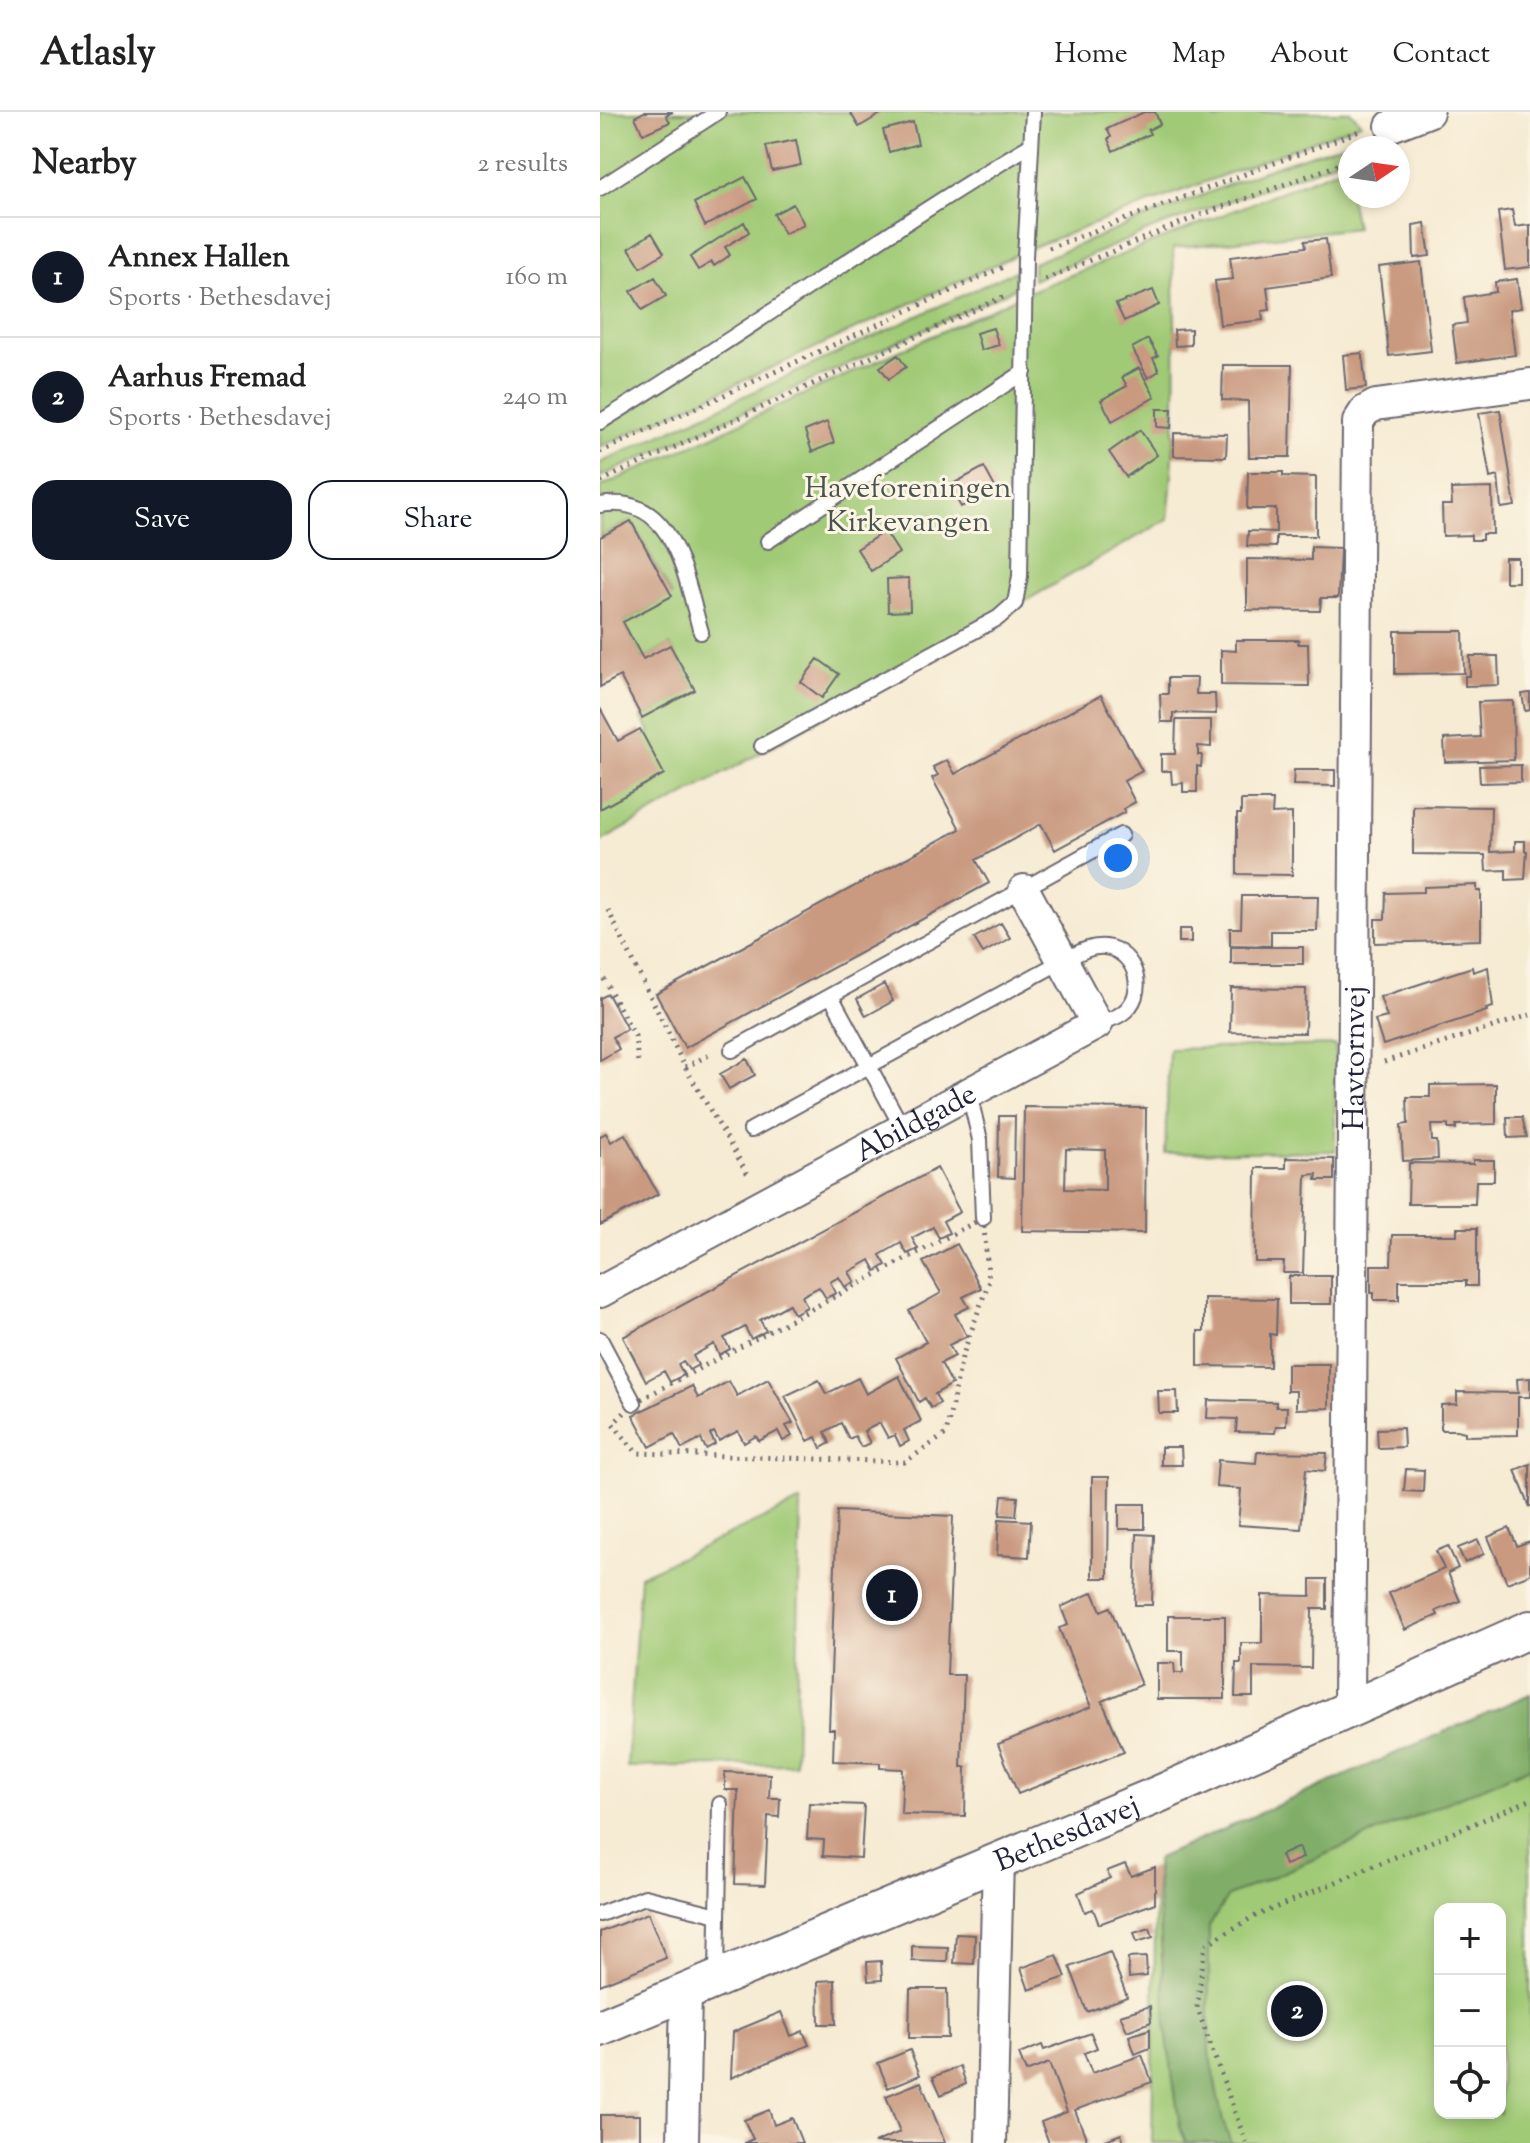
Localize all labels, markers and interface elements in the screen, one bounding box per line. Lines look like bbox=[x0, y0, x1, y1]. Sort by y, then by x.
text: Atlasly bbox=[40, 28, 156, 82]
text: Home bbox=[1054, 35, 1128, 75]
text: Map bbox=[1172, 35, 1226, 75]
text: About bbox=[1270, 35, 1348, 75]
text: Contact bbox=[1392, 35, 1490, 75]
north arrow bbox=[1338, 136, 1410, 208]
text: Nearby bbox=[32, 140, 137, 189]
text: 2 results bbox=[477, 146, 568, 183]
text: Annex Hallen bbox=[108, 237, 290, 280]
text: 1 bbox=[54, 259, 62, 296]
text: 160 m bbox=[505, 259, 568, 296]
text: Sports · Bethesdavej bbox=[108, 280, 332, 317]
text: Aarhus Fremad bbox=[108, 357, 306, 400]
text: 2 bbox=[52, 379, 64, 416]
text: 240 m bbox=[502, 379, 568, 416]
text: Sports · Bethesdavej bbox=[108, 400, 332, 437]
park label: Haveforeningen Kirkevangen bbox=[804, 468, 1012, 545]
button: Save bbox=[32, 480, 292, 560]
button: Share bbox=[308, 480, 568, 560]
your location bbox=[1098, 838, 1138, 878]
street label: Havtornvej bbox=[1334, 986, 1378, 1130]
street label: Abildgade bbox=[848, 1074, 985, 1175]
pin: 1 bbox=[866, 1565, 918, 1625]
street label: Bethesdavej bbox=[989, 1785, 1147, 1884]
map controls bbox=[1434, 1903, 1506, 2119]
button: + bbox=[1434, 1903, 1506, 1975]
button: − bbox=[1434, 1975, 1506, 2047]
pin: 2 bbox=[1271, 1981, 1323, 2041]
button: locate bbox=[1434, 2047, 1506, 2119]

